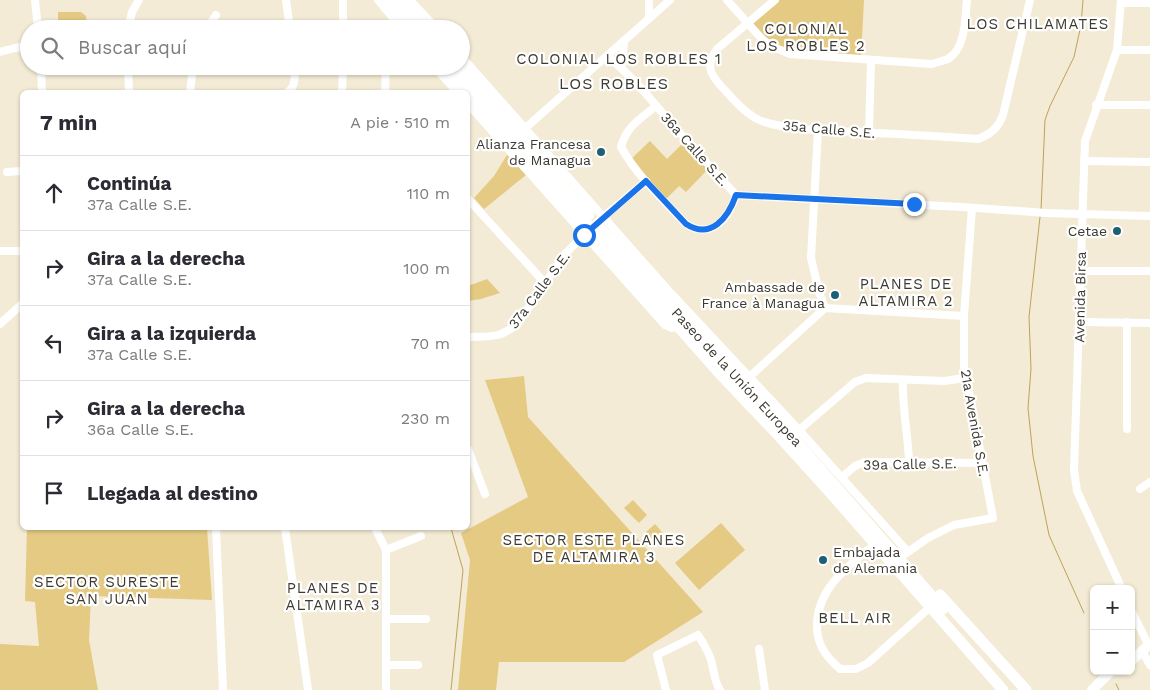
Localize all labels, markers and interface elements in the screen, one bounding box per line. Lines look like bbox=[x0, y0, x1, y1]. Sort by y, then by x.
district label: LOS CHILAMATES bbox=[967, 15, 1109, 33]
search box bbox=[20, 20, 470, 75]
district label: COLONIAL LOS ROBLES 2 bbox=[746, 20, 866, 55]
icon: search bbox=[38, 34, 66, 62]
text: Buscar aquí bbox=[78, 36, 187, 59]
district label: COLONIAL LOS ROBLES 1 bbox=[516, 50, 722, 68]
district label: LOS ROBLES bbox=[559, 74, 669, 93]
street label: 36a Calle S.E. bbox=[658, 109, 732, 189]
text: 7 min bbox=[40, 110, 97, 135]
text: A pie · 510 m bbox=[350, 113, 450, 132]
street label: 35a Calle S.E. bbox=[782, 117, 876, 141]
place label: Alianza Francesa de Managua bbox=[476, 136, 591, 168]
marker: Alianza Francesa de Managua bbox=[595, 146, 607, 158]
text: Continúa bbox=[87, 172, 171, 195]
icon: ahead bbox=[40, 179, 68, 207]
text: 110 m bbox=[407, 184, 450, 203]
route end bbox=[903, 193, 926, 216]
text: 37a Calle S.E. bbox=[87, 195, 192, 214]
place label: Cetae bbox=[1068, 223, 1107, 239]
route start bbox=[573, 224, 596, 247]
marker: Cetae bbox=[1111, 225, 1123, 237]
text: Gira a la derecha bbox=[87, 247, 245, 270]
street label: 37a Calle S.E. bbox=[505, 249, 573, 331]
street label: Avenida Birsa bbox=[1071, 251, 1089, 343]
icon: right bbox=[40, 254, 68, 282]
text: 100 m bbox=[403, 259, 450, 278]
text: 37a Calle S.E. bbox=[87, 270, 192, 289]
district label: PLANES DE ALTAMIRA 2 bbox=[859, 275, 953, 310]
place label: Ambassade de France à Managua bbox=[701, 279, 825, 311]
marker: Ambassade de France à Managua bbox=[829, 289, 841, 301]
street label: Paseo de la Unión Europea bbox=[669, 304, 805, 450]
text: Gira a la izquierda bbox=[87, 322, 256, 345]
icon: left bbox=[40, 329, 68, 357]
text: 70 m bbox=[411, 334, 450, 353]
text: 37a Calle S.E. bbox=[87, 345, 192, 364]
street label: 21a Avenida S.E. bbox=[958, 368, 992, 478]
text: Gira a la derecha bbox=[87, 397, 245, 420]
icon: right bbox=[40, 404, 68, 432]
text: 230 m bbox=[401, 409, 450, 428]
text: 36a Calle S.E. bbox=[87, 420, 194, 439]
street label: 39a Calle S.E. bbox=[863, 455, 957, 473]
icon: arrive bbox=[40, 479, 68, 507]
text: Llegada al destino bbox=[87, 482, 258, 505]
district label: SECTOR ESTE PLANES DE ALTAMIRA 3 bbox=[503, 531, 686, 566]
place label: Embajada de Alemania bbox=[833, 544, 917, 576]
marker: Embajada de Alemania bbox=[817, 554, 829, 566]
district label: SECTOR SURESTE SAN JUAN bbox=[34, 573, 180, 608]
district label: PLANES DE ALTAMIRA 3 bbox=[286, 579, 380, 614]
map controls bbox=[1090, 585, 1135, 675]
button: + bbox=[1090, 585, 1135, 630]
district label: BELL AIR bbox=[818, 609, 892, 627]
button: − bbox=[1090, 630, 1135, 675]

